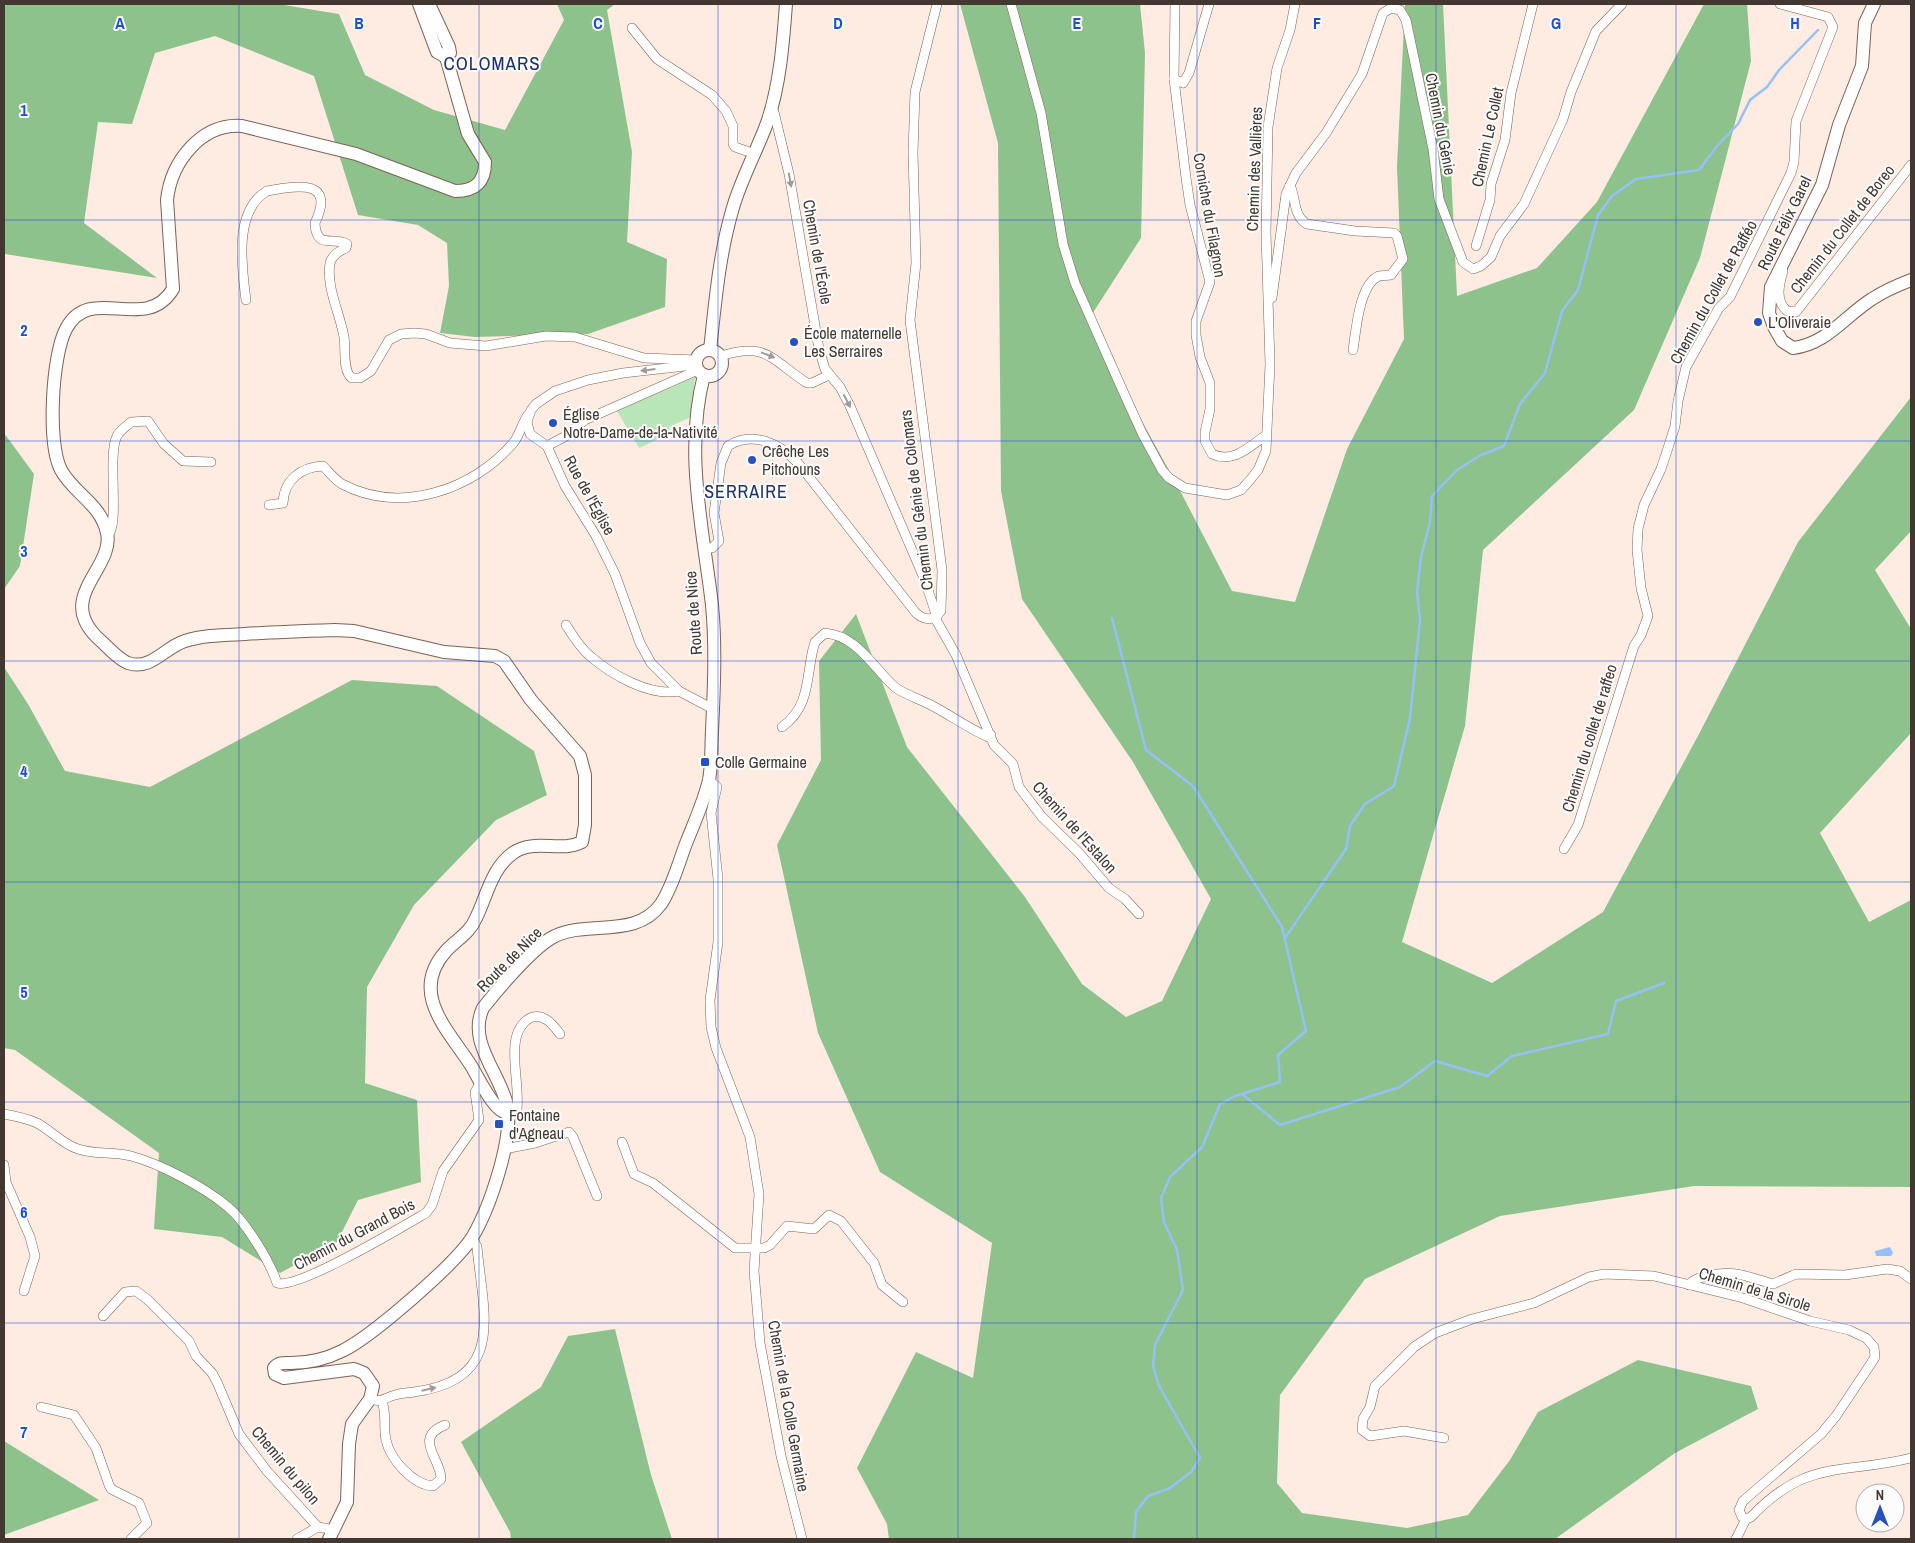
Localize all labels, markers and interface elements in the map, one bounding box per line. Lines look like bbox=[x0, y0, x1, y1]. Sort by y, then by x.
text: A bbox=[115, 12, 125, 34]
text: B bbox=[354, 12, 364, 34]
text: C bbox=[593, 12, 603, 34]
text: D bbox=[833, 12, 843, 34]
text: E bbox=[1073, 12, 1082, 34]
text: F bbox=[1313, 12, 1321, 34]
text: G bbox=[1551, 12, 1561, 34]
text: H bbox=[1790, 12, 1800, 34]
district label: COLOMARS bbox=[443, 50, 541, 76]
street label: Chemin du Génie bbox=[1420, 71, 1462, 177]
street label: Chemin Le Collet bbox=[1466, 85, 1508, 189]
text: 1 bbox=[20, 99, 28, 121]
street label: Chemin des Vallières bbox=[1241, 106, 1267, 232]
street label: Corniche du Filagnon bbox=[1188, 151, 1232, 279]
street label: Chemin du Collet de Boreo bbox=[1785, 160, 1899, 298]
one-way arrow bbox=[787, 172, 795, 188]
street label: Route Félix Garel bbox=[1752, 172, 1816, 274]
street label: Chemin de l'École bbox=[798, 198, 838, 306]
street label: Chemin du Collet de Rafféo bbox=[1664, 216, 1762, 368]
place label: L'Oliveraie bbox=[1768, 311, 1831, 333]
marker: L'Oliveraie bbox=[1752, 316, 1764, 328]
text: 2 bbox=[20, 319, 28, 341]
place label: École maternelle Les Serraires bbox=[804, 322, 902, 362]
marker: École maternelle Les Serraires bbox=[788, 336, 800, 348]
one-way arrow bbox=[761, 351, 776, 359]
one-way arrow bbox=[640, 366, 656, 374]
one-way arrow bbox=[843, 394, 851, 408]
place label: Église Notre-Dame-de-la-Nativité bbox=[563, 403, 718, 443]
street label: Chemin du Génie de Colomars bbox=[894, 409, 938, 591]
marker: Église Notre-Dame-de-la-Nativité bbox=[547, 417, 559, 429]
place label: Crêche Les Pitchouns bbox=[762, 440, 829, 480]
street label: Rue de l'Église bbox=[559, 451, 621, 539]
marker: Crêche Les Pitchouns bbox=[746, 454, 758, 466]
district label: SERRAIRE bbox=[704, 479, 788, 504]
text: 3 bbox=[20, 540, 28, 562]
street label: Route de Nice bbox=[679, 570, 707, 656]
street label: Chemin du collet de raffeo bbox=[1556, 661, 1622, 815]
place label: Colle Germaine bbox=[715, 751, 807, 773]
marker: Colle Germaine bbox=[699, 756, 711, 768]
text: 4 bbox=[20, 760, 28, 782]
street label: Chemin de l'Estalon bbox=[1028, 776, 1122, 878]
street label: Route de Nice bbox=[472, 922, 546, 996]
text: 5 bbox=[20, 981, 28, 1003]
place label: Fontaine d'Agneau bbox=[509, 1104, 564, 1144]
marker: Fontaine d'Agneau bbox=[493, 1118, 505, 1130]
street label: Chemin du Grand Bois bbox=[290, 1193, 418, 1275]
text: 6 bbox=[20, 1201, 28, 1223]
street label: Chemin de la Sirole bbox=[1696, 1262, 1814, 1316]
street label: Chemin de la Colle Germaine bbox=[763, 1319, 815, 1493]
one-way arrow bbox=[421, 1385, 436, 1393]
text: 7 bbox=[20, 1421, 28, 1443]
street label: Chemin du pilon bbox=[247, 1421, 325, 1509]
north arrow bbox=[1855, 1483, 1905, 1533]
text: N bbox=[1876, 1486, 1884, 1504]

